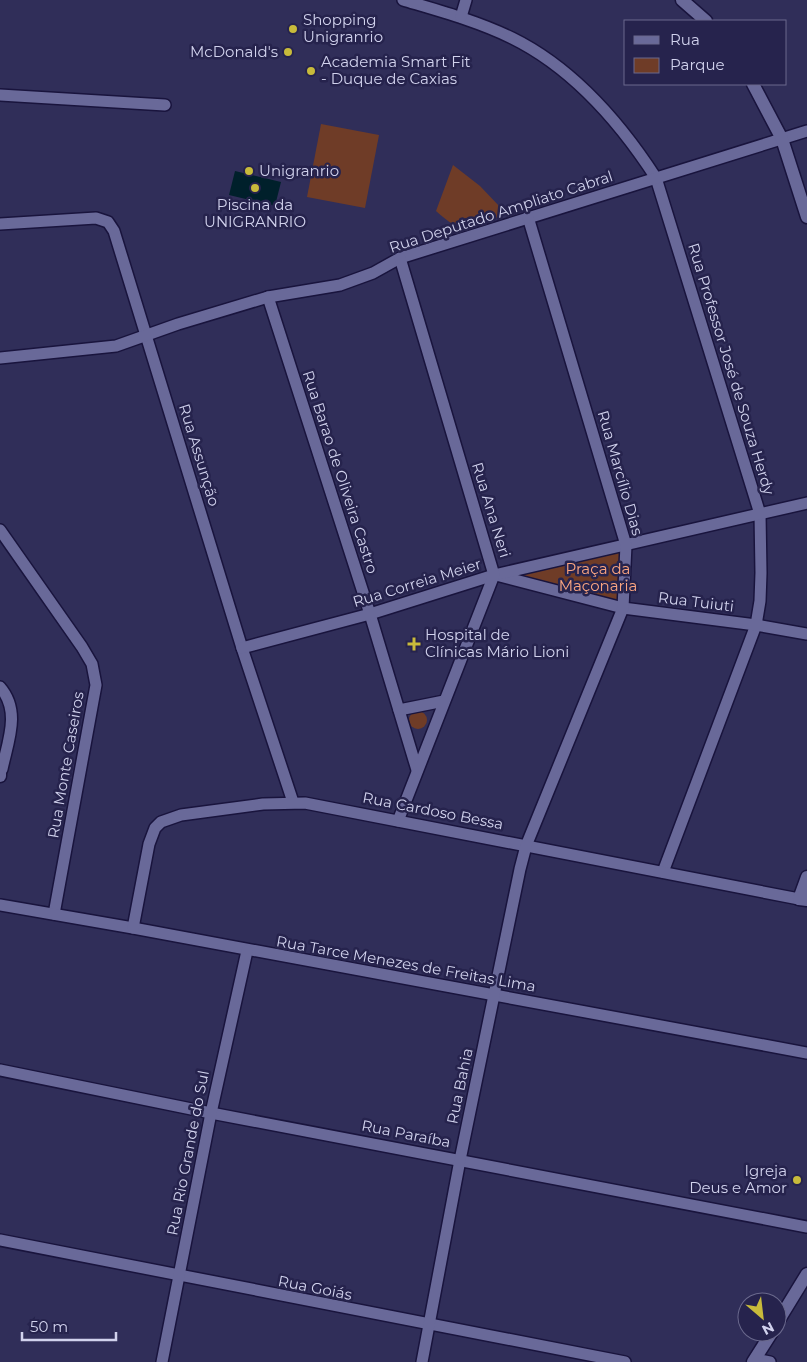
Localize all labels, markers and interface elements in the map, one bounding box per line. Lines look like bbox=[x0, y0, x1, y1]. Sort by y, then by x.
place label: Shopping Unigranrio bbox=[303, 10, 383, 46]
legend bbox=[624, 20, 787, 85]
marker: Shopping Unigranrio bbox=[287, 23, 299, 35]
text: Rua bbox=[670, 30, 700, 49]
place label: McDonald's bbox=[190, 42, 278, 61]
marker: McDonald's bbox=[282, 46, 294, 58]
place label: Academia Smart Fit - Duque de Caxias bbox=[321, 52, 471, 88]
text: Parque bbox=[670, 55, 725, 74]
marker: Academia Smart Fit - Duque de Caxias bbox=[305, 65, 317, 77]
place label: Unigranrio bbox=[259, 161, 339, 180]
marker: Unigranrio bbox=[243, 165, 255, 177]
street label: Rua Deputado Ampliato Cabral bbox=[386, 166, 615, 257]
marker: Piscina da UNIGRANRIO bbox=[249, 182, 261, 194]
place label: Piscina da UNIGRANRIO bbox=[204, 195, 306, 231]
street label: Rua Professor José de Souza Herdy bbox=[684, 241, 779, 498]
street label: Rua Barao de Oliveira Castro bbox=[299, 368, 382, 576]
street label: Rua Assunção bbox=[175, 401, 224, 508]
street label: Rua Marcílio Dias bbox=[594, 408, 647, 538]
street label: Rua Ana Neri bbox=[468, 460, 515, 560]
street label: Rua Correia Meier bbox=[350, 554, 483, 611]
park label: Praça da Maçonaria bbox=[559, 559, 637, 595]
street label: Rua Tuiuti bbox=[657, 587, 735, 616]
place label: Hospital de Clínicas Mário Lioni bbox=[425, 625, 569, 661]
marker: Hospital de Clínicas Mário Lioni bbox=[407, 637, 421, 651]
street label: Rua Monte Caseiros bbox=[43, 690, 88, 840]
street label: Rua Cardoso Bessa bbox=[361, 788, 505, 833]
street label: Rua Tarce Menezes de Freitas Lima bbox=[275, 931, 537, 996]
street label: Rua Bahia bbox=[442, 1046, 477, 1125]
street label: Rua Rio Grande do Sul bbox=[162, 1069, 213, 1237]
street label: Rua Paraíba bbox=[360, 1116, 452, 1151]
place label: Igreja Deus e Amor bbox=[689, 1161, 787, 1197]
marker: Igreja Deus e Amor bbox=[791, 1174, 803, 1186]
street label: Rua Goiás bbox=[277, 1271, 354, 1304]
north arrow bbox=[737, 1292, 787, 1342]
scale bar bbox=[22, 1310, 116, 1342]
text: 50 m bbox=[30, 1317, 68, 1336]
text: N bbox=[759, 1318, 777, 1339]

